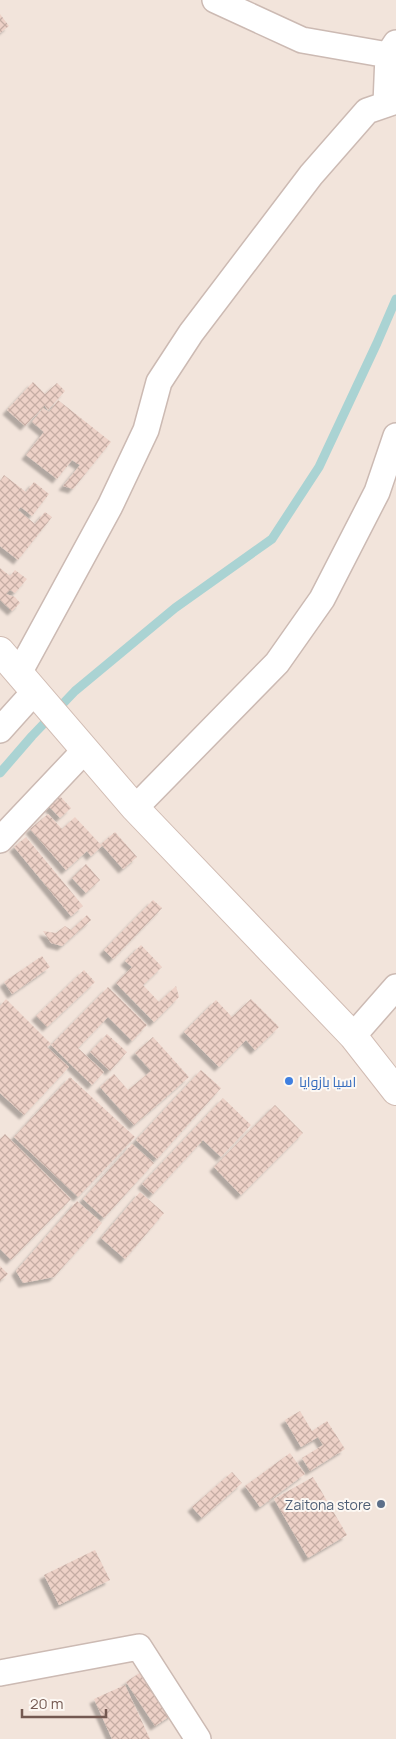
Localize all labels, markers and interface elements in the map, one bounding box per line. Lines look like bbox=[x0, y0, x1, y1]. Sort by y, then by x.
place label: اسيا بازوايا bbox=[299, 1072, 356, 1091]
marker: اسيا بازوايا bbox=[283, 1075, 295, 1087]
place label: Zaitona store bbox=[285, 1495, 371, 1514]
marker: Zaitona store bbox=[375, 1498, 387, 1510]
scale bar bbox=[22, 1686, 106, 1718]
text: 20 m bbox=[30, 1693, 63, 1714]

